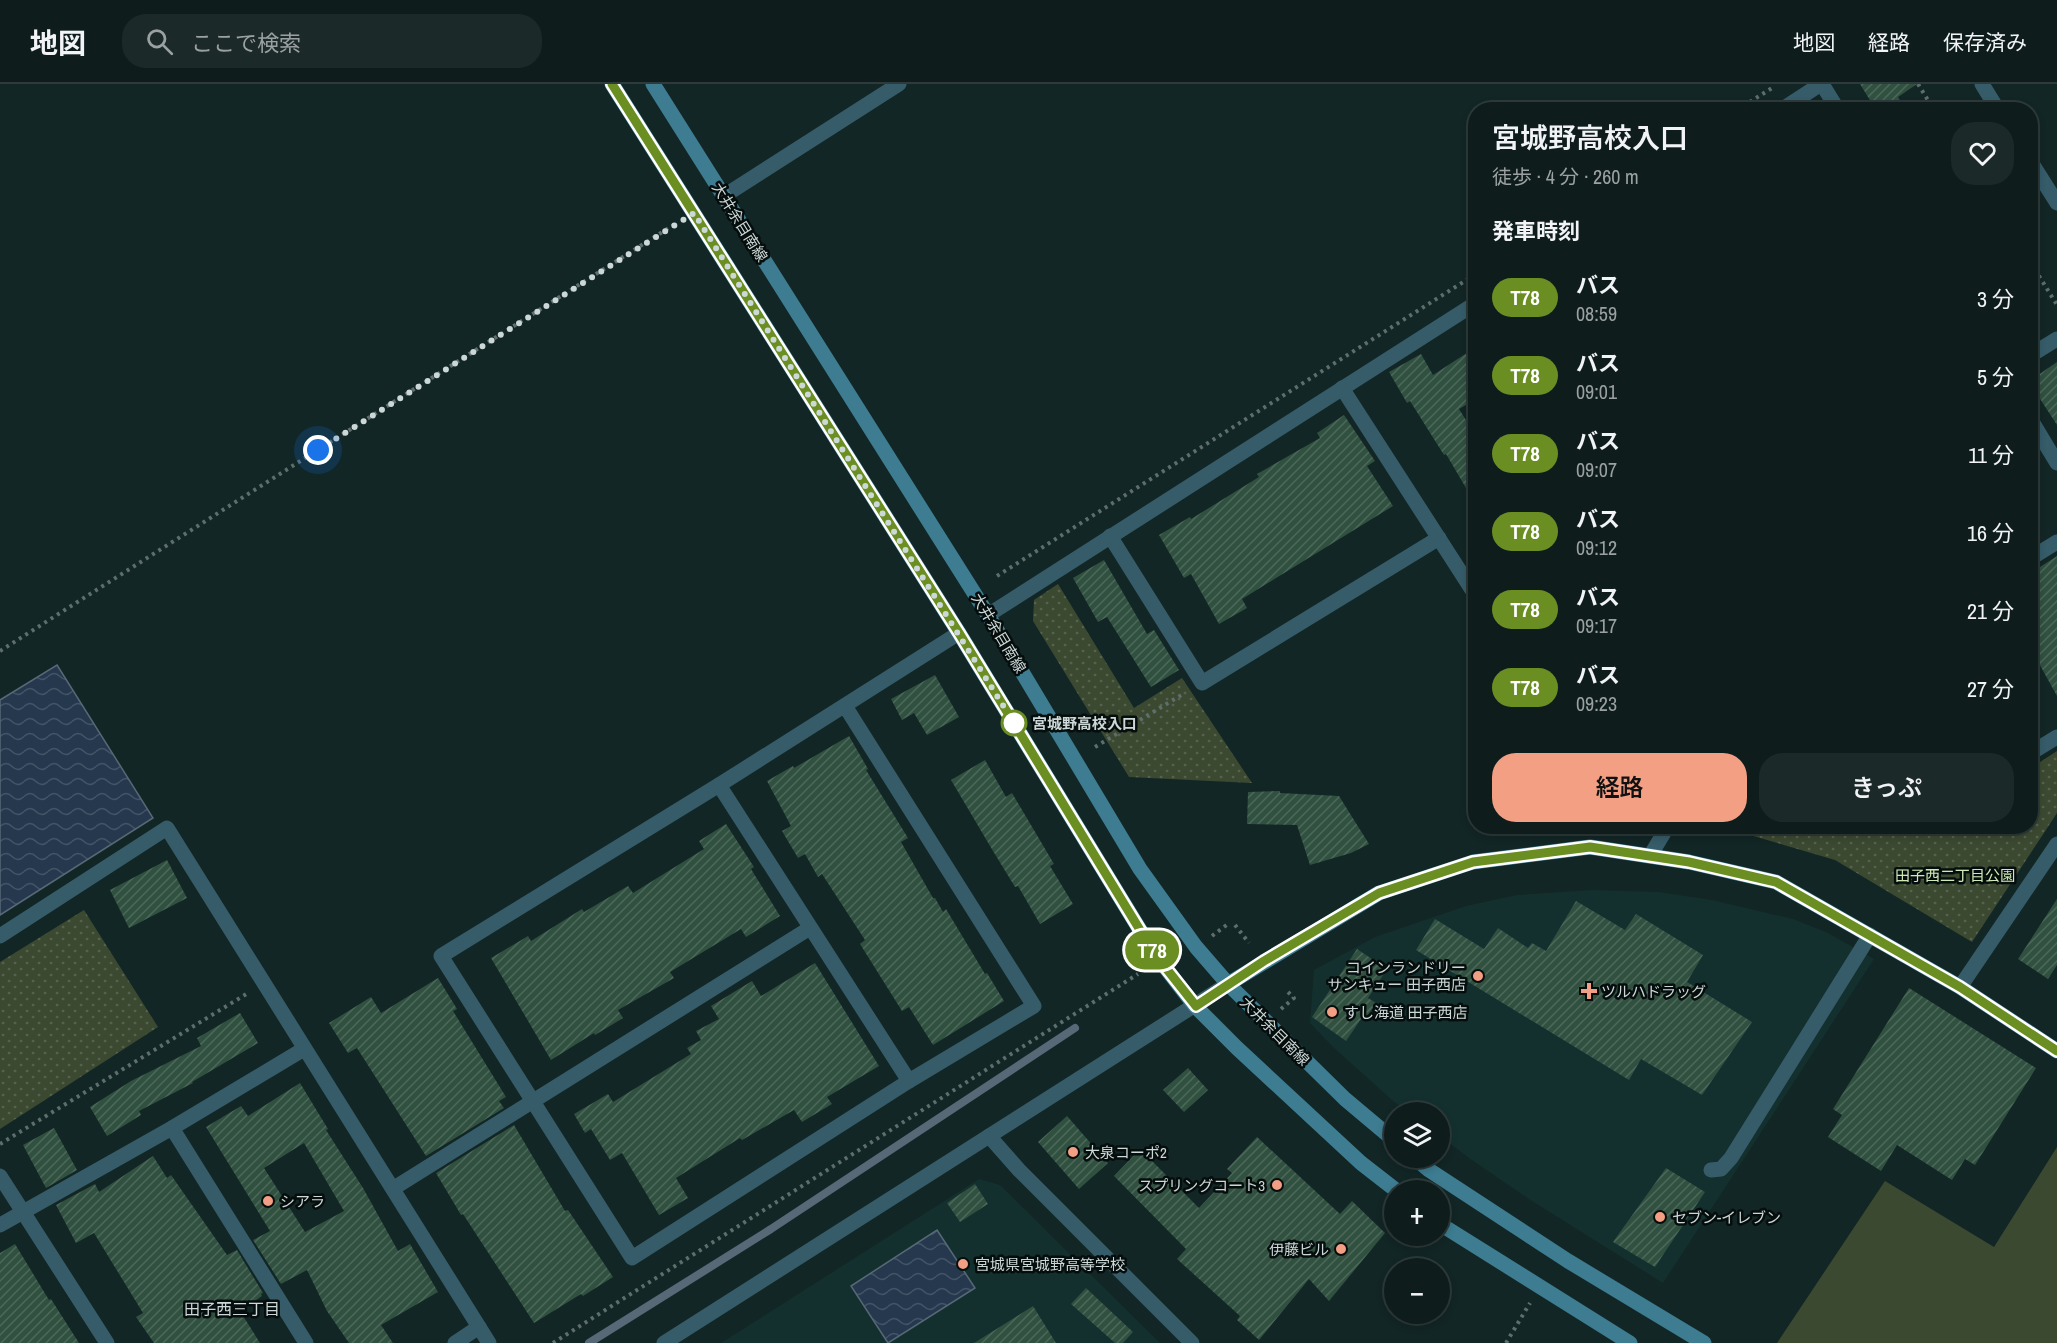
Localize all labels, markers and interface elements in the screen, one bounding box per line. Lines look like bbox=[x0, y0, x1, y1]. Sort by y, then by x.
search box bbox=[122, 14, 542, 68]
text: 地図 bbox=[30, 24, 86, 62]
icon: search bbox=[143, 25, 176, 58]
text: ここで検索 bbox=[191, 28, 301, 58]
text: 地図 bbox=[1793, 28, 1835, 57]
text: 経路 bbox=[1868, 28, 1910, 57]
text: 保存済み bbox=[1943, 28, 2027, 57]
text: 宮城野高校入口 bbox=[1492, 119, 1688, 157]
button: heart bbox=[1951, 122, 2014, 185]
text: 徒歩 · 4 分 · 260 m bbox=[1492, 163, 1639, 190]
street label: 大井余目南線 bbox=[707, 178, 773, 266]
text: 発車時刻 bbox=[1492, 216, 1580, 246]
text: バス bbox=[1576, 270, 1620, 300]
text: T78 bbox=[1510, 283, 1540, 312]
text: 3 分 bbox=[1977, 284, 2014, 314]
text: 08:59 bbox=[1576, 300, 1617, 327]
text: バス bbox=[1576, 348, 1620, 378]
text: T78 bbox=[1510, 361, 1540, 390]
text: 5 分 bbox=[1977, 362, 2014, 392]
text: 09:01 bbox=[1576, 378, 1617, 405]
text: バス bbox=[1576, 426, 1620, 456]
your location bbox=[303, 435, 333, 465]
text: T78 bbox=[1510, 439, 1540, 468]
text: 11 分 bbox=[1968, 440, 2014, 470]
text: 09:07 bbox=[1576, 456, 1617, 483]
text: バス bbox=[1576, 504, 1620, 534]
text: T78 bbox=[1510, 517, 1540, 546]
text: 16 分 bbox=[1967, 518, 2014, 548]
text: 09:12 bbox=[1576, 534, 1617, 561]
text: バス bbox=[1576, 582, 1620, 612]
street label: 大井余目南線 bbox=[967, 589, 1031, 677]
text: T78 bbox=[1510, 595, 1540, 624]
text: 21 分 bbox=[1967, 596, 2014, 626]
text: 09:17 bbox=[1576, 612, 1617, 639]
text: バス bbox=[1576, 660, 1620, 690]
text: T78 bbox=[1510, 673, 1540, 702]
text: 27 分 bbox=[1967, 674, 2014, 704]
text: 09:23 bbox=[1576, 690, 1617, 717]
marker: 宮城野高校入口 bbox=[1001, 710, 1027, 736]
place label: 宮城野高校入口 bbox=[1032, 713, 1137, 734]
button: 経路 bbox=[1492, 753, 1747, 822]
button: きっぷ bbox=[1759, 753, 2014, 822]
park label: 田子西二丁目公園 bbox=[1895, 865, 2015, 886]
line badge: T78 bbox=[1118, 930, 1186, 970]
text: T78 bbox=[1137, 936, 1167, 965]
place label: コインランドリー サンキュー 田子西店 bbox=[1328, 957, 1466, 995]
marker: コインランドリー サンキュー 田子西店 bbox=[1471, 969, 1485, 983]
place label: ツルハドラッグ bbox=[1601, 981, 1706, 1002]
marker: ツルハドラッグ bbox=[1582, 984, 1596, 998]
street label: 大井余目南線 bbox=[1236, 992, 1314, 1070]
place label: すし海道 田子西店 bbox=[1344, 1002, 1467, 1023]
marker: すし海道 田子西店 bbox=[1325, 1005, 1339, 1019]
map controls bbox=[1384, 1102, 1450, 1324]
button: layers bbox=[1384, 1102, 1450, 1168]
place label: 大泉コーポ2 bbox=[1085, 1142, 1167, 1163]
marker: 大泉コーポ2 bbox=[1066, 1145, 1080, 1159]
place label: スプリングコート3 bbox=[1138, 1175, 1265, 1196]
marker: スプリングコート3 bbox=[1270, 1178, 1284, 1192]
button: + bbox=[1384, 1180, 1450, 1246]
place label: シアラ bbox=[280, 1191, 325, 1212]
marker: シアラ bbox=[261, 1194, 275, 1208]
place label: セブン-イレブン bbox=[1672, 1207, 1781, 1228]
marker: セブン-イレブン bbox=[1653, 1210, 1667, 1224]
place label: 伊藤ビル bbox=[1269, 1239, 1329, 1260]
marker: 伊藤ビル bbox=[1334, 1242, 1348, 1256]
place label: 宮城県宮城野高等学校 bbox=[975, 1254, 1125, 1275]
marker: 宮城県宮城野高等学校 bbox=[956, 1257, 970, 1271]
button: − bbox=[1384, 1258, 1450, 1324]
district label: 田子西三丁目 bbox=[184, 1298, 280, 1320]

